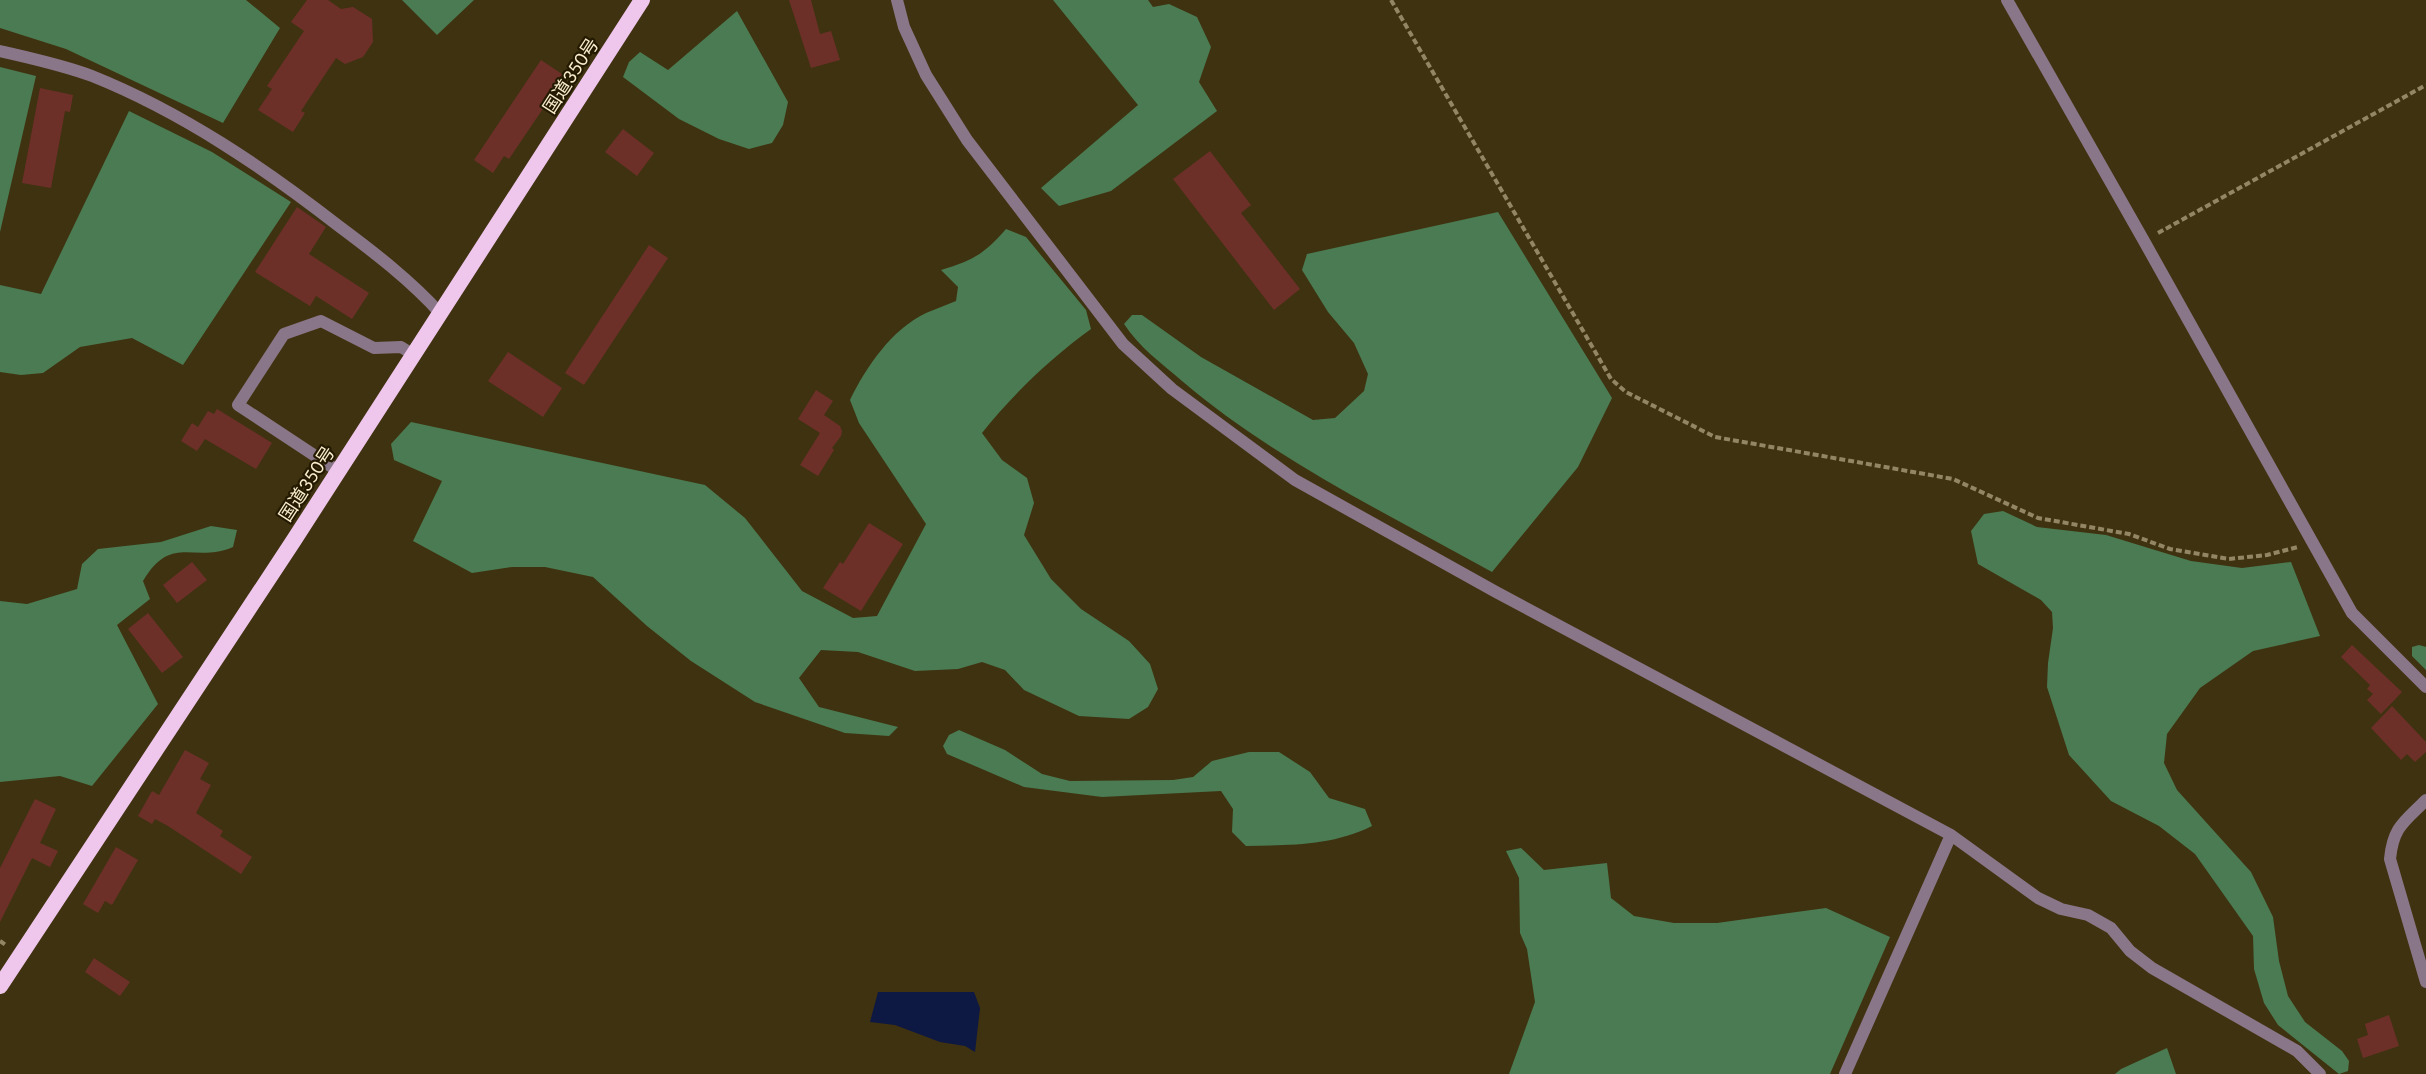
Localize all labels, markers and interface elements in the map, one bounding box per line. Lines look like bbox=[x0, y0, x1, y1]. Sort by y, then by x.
street label: 国道350号 bbox=[538, 34, 603, 117]
street label: 国道350号 bbox=[274, 442, 339, 525]

